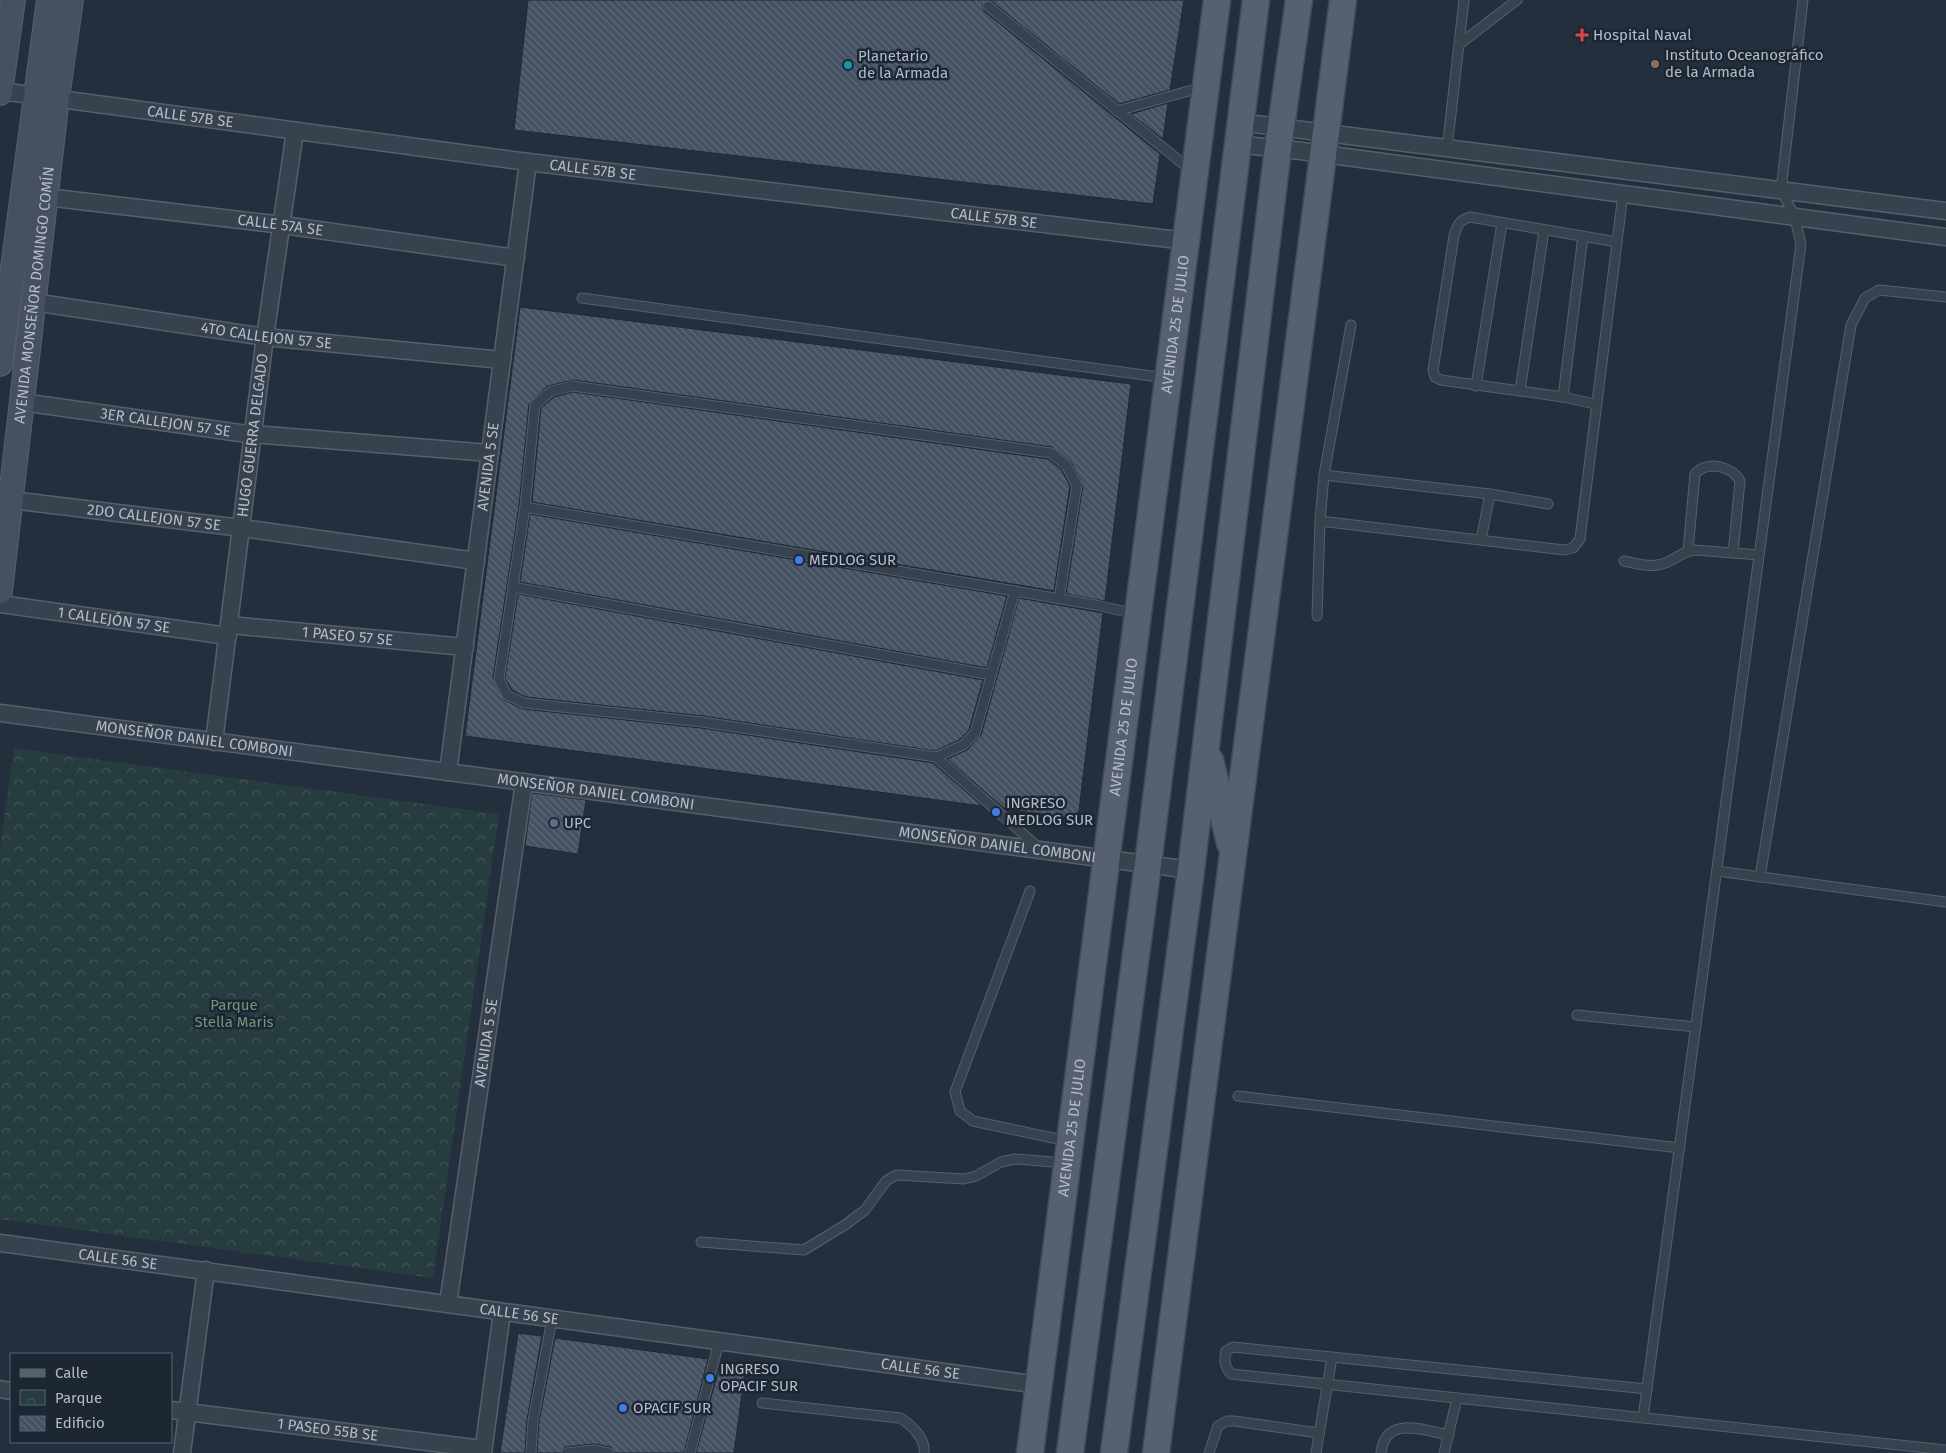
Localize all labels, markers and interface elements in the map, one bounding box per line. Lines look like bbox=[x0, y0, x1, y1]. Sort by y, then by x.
place label: Hospital Naval bbox=[1593, 26, 1692, 44]
marker: Hospital Naval bbox=[1575, 28, 1589, 42]
place label: Instituto Oceanográfico de la Armada bbox=[1665, 46, 1823, 81]
place label: Planetario de la Armada bbox=[858, 47, 948, 82]
marker: Instituto Oceanográfico de la Armada bbox=[1649, 58, 1661, 70]
marker: Planetario de la Armada bbox=[842, 59, 854, 71]
street label: CALLE 57B SE bbox=[146, 102, 235, 131]
street label: CALLE 57B SE bbox=[548, 156, 637, 184]
street label: AVENIDA MONSEÑOR DOMINGO COMÍN bbox=[10, 166, 58, 424]
street label: CALLE 57B SE bbox=[950, 204, 1038, 232]
street label: CALLE 57A SE bbox=[237, 211, 324, 240]
street label: AVENIDA 25 DE JULIO bbox=[1157, 254, 1193, 394]
street label: 4TO CALLEJON 57 SE bbox=[200, 318, 333, 352]
street label: HUGO GUERRA DELGADO bbox=[233, 353, 272, 518]
street label: 3ER CALLEJON 57 SE bbox=[99, 404, 232, 441]
street label: AVENIDA 5 SE bbox=[473, 421, 503, 512]
street label: 2DO CALLEJON 57 SE bbox=[86, 500, 222, 534]
place label: MEDLOG SUR bbox=[809, 551, 896, 569]
marker: MEDLOG SUR bbox=[793, 554, 805, 566]
street label: 1 CALLEJÓN 57 SE bbox=[56, 603, 171, 637]
street label: 1 PASEO 57 SE bbox=[301, 623, 394, 649]
street label: AVENIDA 25 DE JULIO bbox=[1106, 657, 1141, 797]
street label: MONSEÑOR DANIEL COMBONI bbox=[95, 717, 294, 761]
street label: MONSEÑOR DANIEL COMBONI bbox=[496, 770, 696, 813]
place label: INGRESO MEDLOG SUR bbox=[1006, 794, 1093, 829]
marker: INGRESO MEDLOG SUR bbox=[990, 806, 1002, 818]
place label: UPC bbox=[564, 814, 592, 832]
marker: UPC bbox=[548, 817, 560, 829]
street label: MONSEÑOR DANIEL COMBONI bbox=[898, 823, 1097, 866]
park label: Parque Stella Maris bbox=[194, 996, 274, 1031]
street label: AVENIDA 5 SE bbox=[471, 997, 501, 1088]
street label: AVENIDA 25 DE JULIO bbox=[1054, 1058, 1090, 1198]
street label: CALLE 56 SE bbox=[77, 1245, 159, 1273]
street label: CALLE 56 SE bbox=[478, 1300, 560, 1328]
legend bbox=[10, 1353, 172, 1443]
street label: CALLE 56 SE bbox=[880, 1354, 961, 1383]
place label: INGRESO OPACIF SUR bbox=[720, 1360, 798, 1395]
text: Calle bbox=[55, 1364, 88, 1382]
marker: INGRESO OPACIF SUR bbox=[704, 1372, 716, 1384]
text: Parque bbox=[55, 1389, 102, 1407]
place label: OPACIF SUR bbox=[633, 1399, 711, 1417]
marker: OPACIF SUR bbox=[617, 1402, 629, 1414]
text: Edificio bbox=[55, 1414, 105, 1432]
street label: 1 PASEO 55B SE bbox=[276, 1414, 379, 1445]

